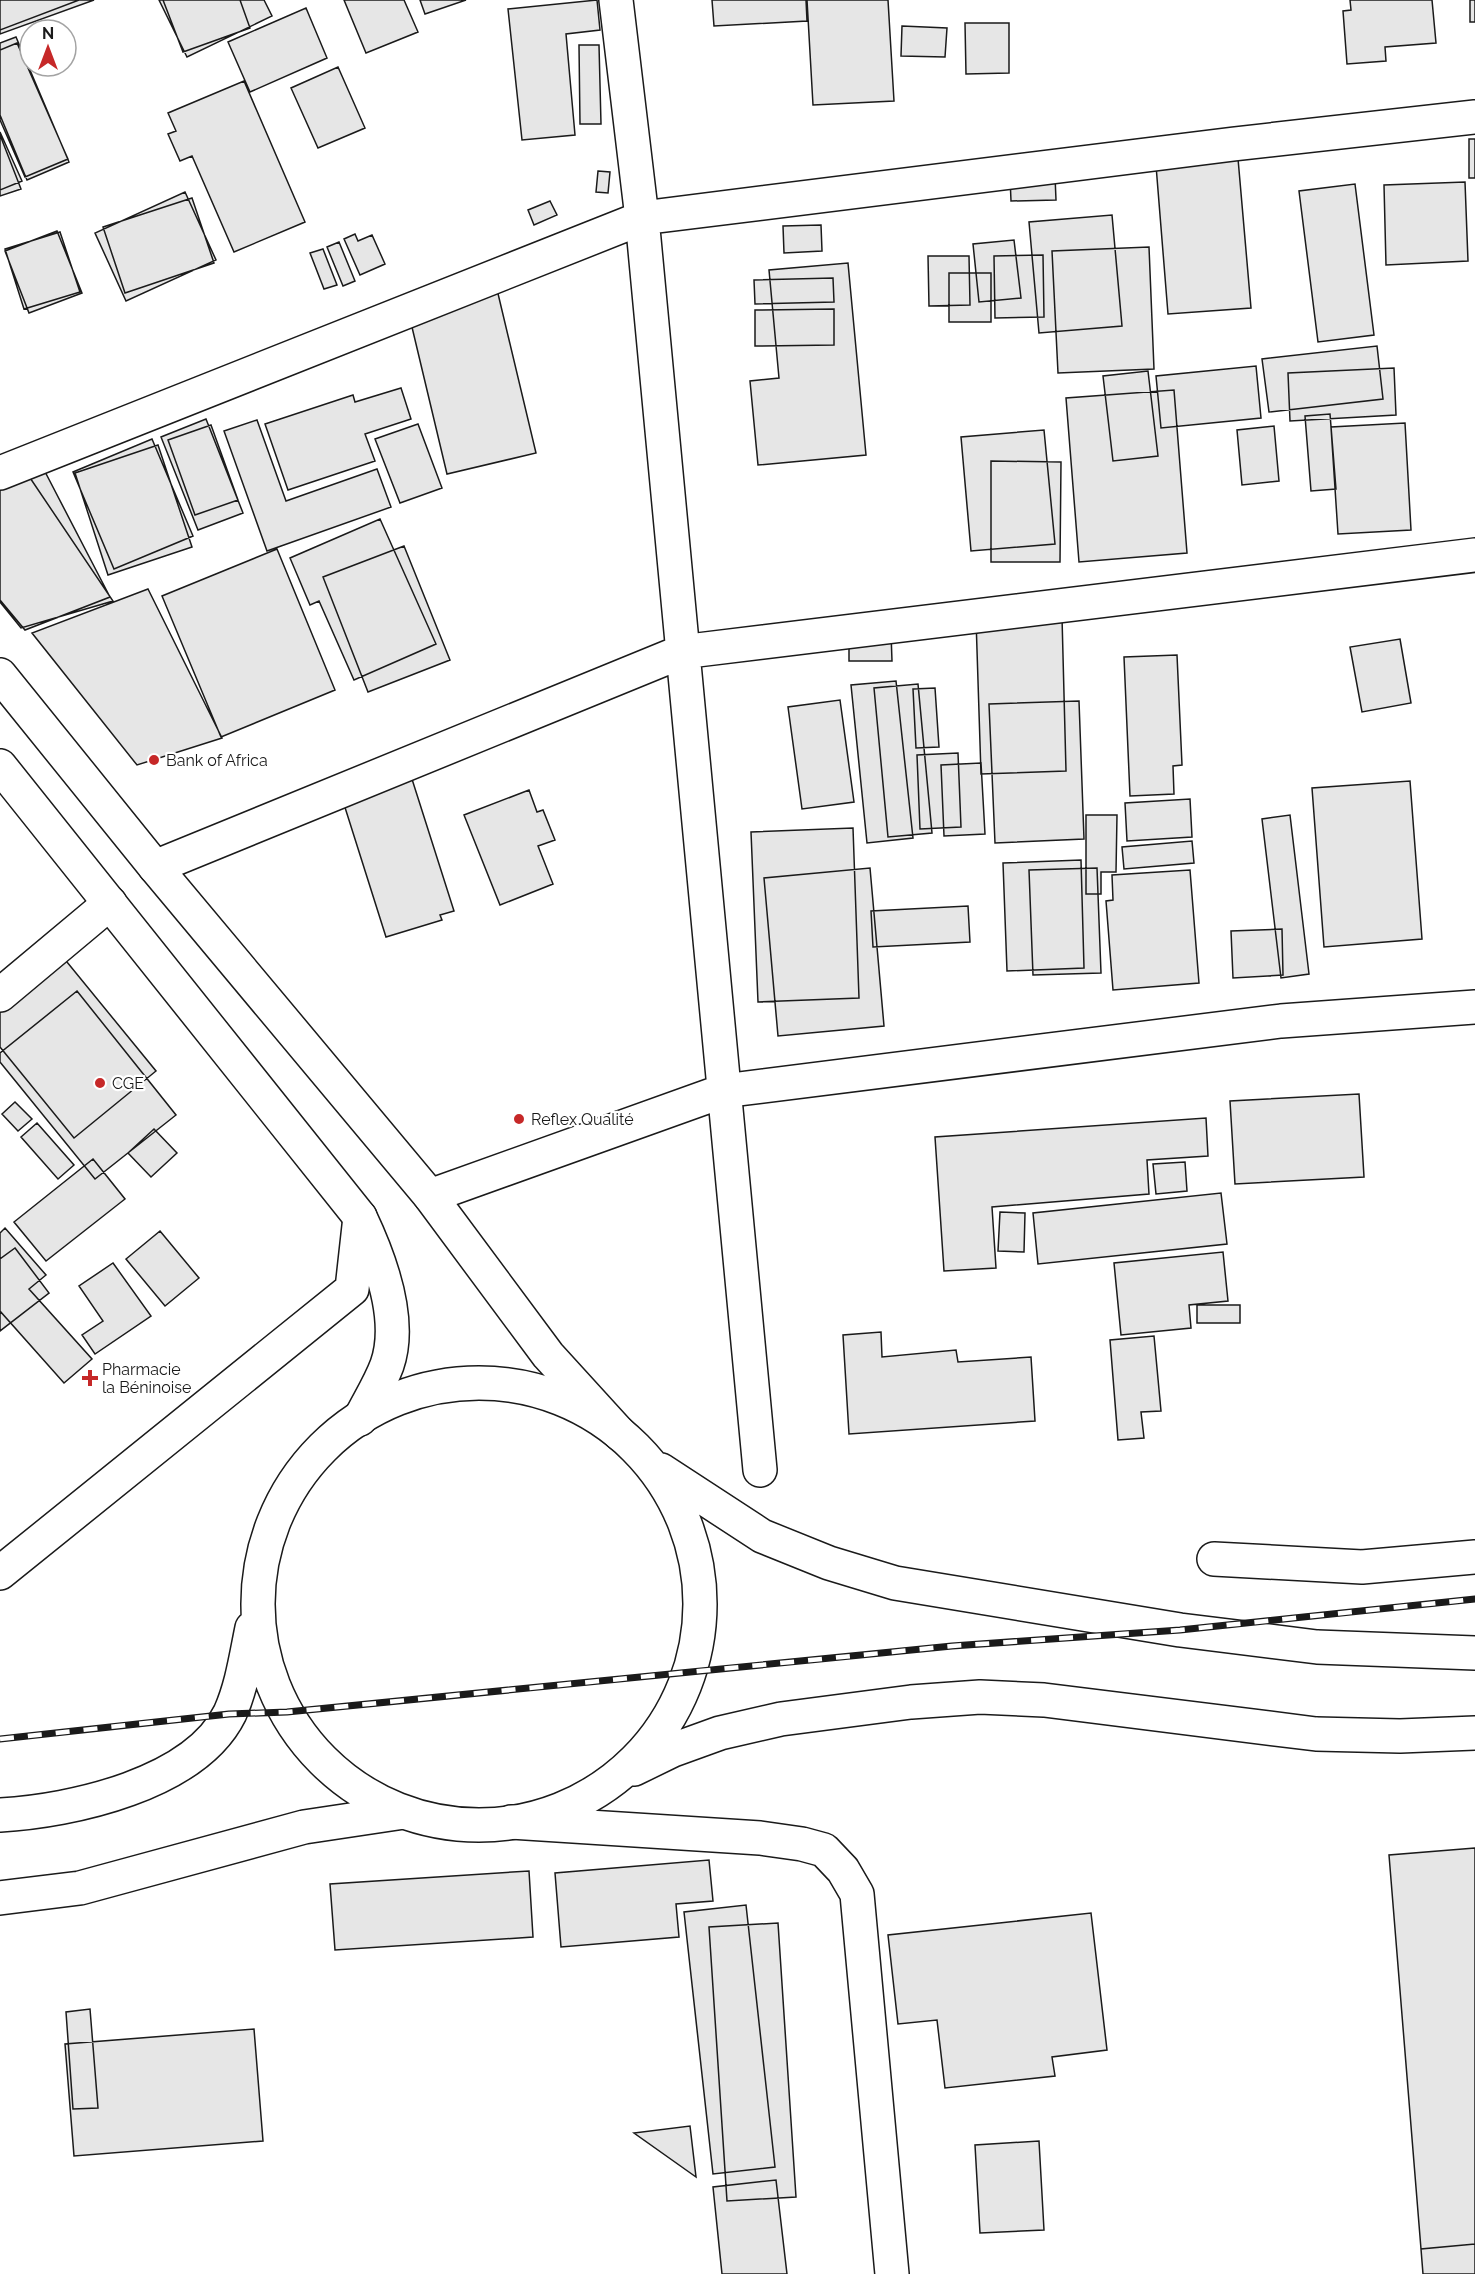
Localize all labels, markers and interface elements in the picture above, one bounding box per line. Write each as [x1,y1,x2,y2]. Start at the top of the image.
north arrow [18,18,78,78]
text: N [42,24,54,43]
place label: Bank of Africa [166,751,268,770]
marker: Bank of Africa [147,753,161,767]
place label: CGE [112,1074,144,1093]
marker: CGE [93,1076,107,1090]
place label: Reflex Qualité [531,1110,634,1129]
marker: Reflex Qualité [512,1112,526,1126]
place label: Pharmacie la Béninoise [102,1360,191,1397]
marker: Pharmacie la Béninoise [83,1371,97,1385]

